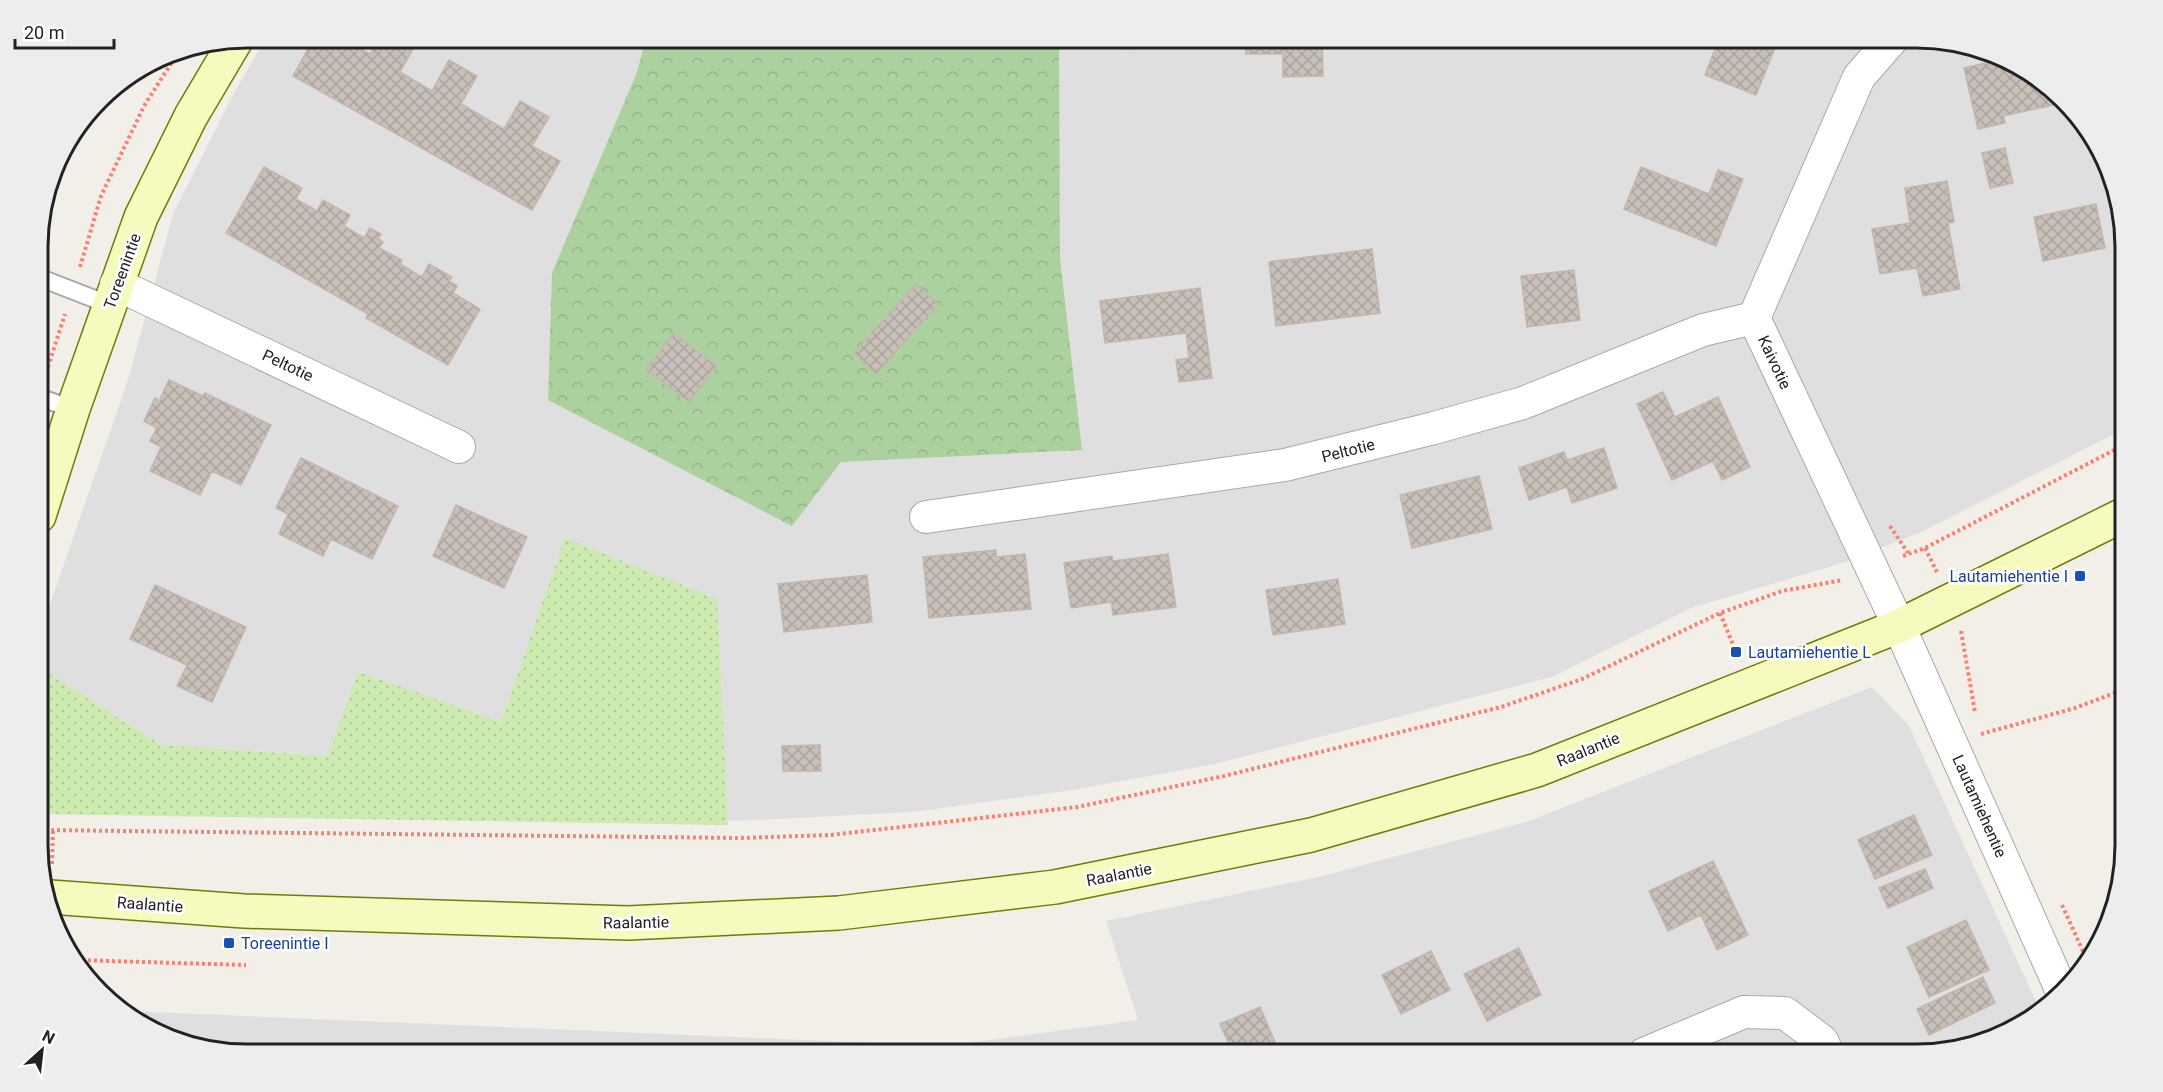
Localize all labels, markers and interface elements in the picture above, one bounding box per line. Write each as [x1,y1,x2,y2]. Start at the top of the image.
scale bar [15,12,114,50]
text: 20 m [24,22,64,43]
street label: Toreenintie [100,231,145,312]
street label: Kaivotie [1754,332,1795,392]
street label: Peltotie [259,345,316,386]
street label: Peltotie [1320,435,1377,466]
place label: Lautamiehentie I [1949,567,2068,586]
marker: Lautamiehentie I [2073,569,2087,583]
place label: Lautamiehentie L [1748,643,1871,662]
marker: Lautamiehentie L [1729,645,1743,659]
street label: Raalantie [1554,728,1622,771]
street label: Lautamiehentie [1948,752,2011,860]
street label: Raalantie [1085,859,1153,890]
street label: Raalantie [116,893,184,916]
street label: Raalantie [603,912,669,933]
place label: Toreenintie I [241,934,329,953]
marker: Toreenintie I [222,936,236,950]
north arrow [12,1020,72,1080]
text: N [39,1026,58,1048]

